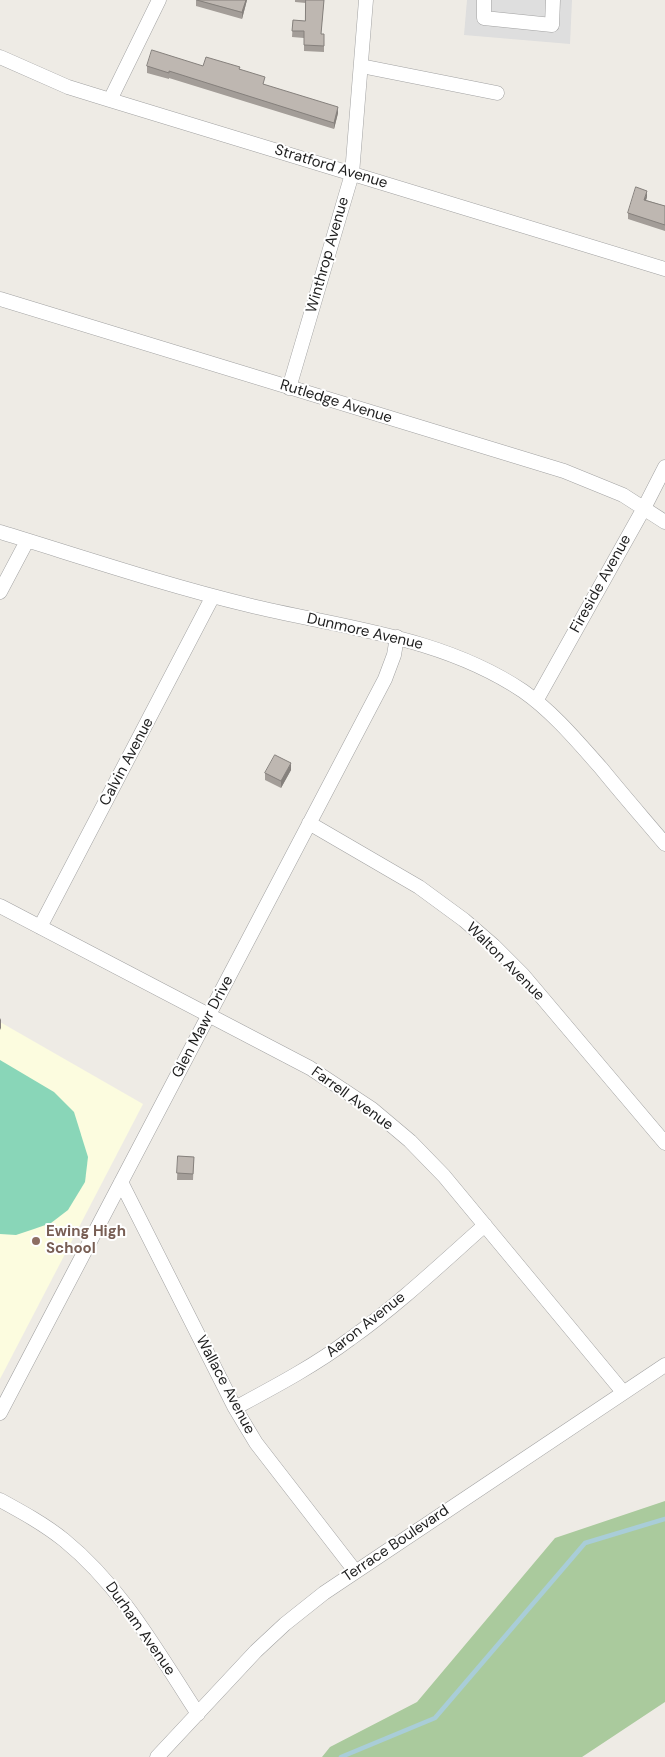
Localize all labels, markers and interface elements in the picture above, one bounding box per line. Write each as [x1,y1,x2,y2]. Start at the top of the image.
street label: Stratford Avenue [272,141,390,193]
street label: Winthrop Avenue [303,195,353,315]
street label: Rutledge Avenue [278,376,394,428]
street label: Fireside Avenue [567,532,635,636]
street label: Dunmore Avenue [305,610,425,654]
street label: Calvin Avenue [96,715,158,809]
street label: Walton Avenue [462,919,548,1005]
street label: Glen Mawr Drive [169,973,237,1081]
street label: Farrell Avenue [308,1063,396,1135]
place label: Ewing High School [46,1223,126,1258]
marker: Ewing High School [30,1235,42,1247]
street label: Aaron Avenue [323,1288,409,1362]
street label: Wallace Avenue [192,1333,258,1437]
street label: Terrace Boulevard [339,1502,453,1586]
street label: Durham Avenue [101,1579,179,1679]

